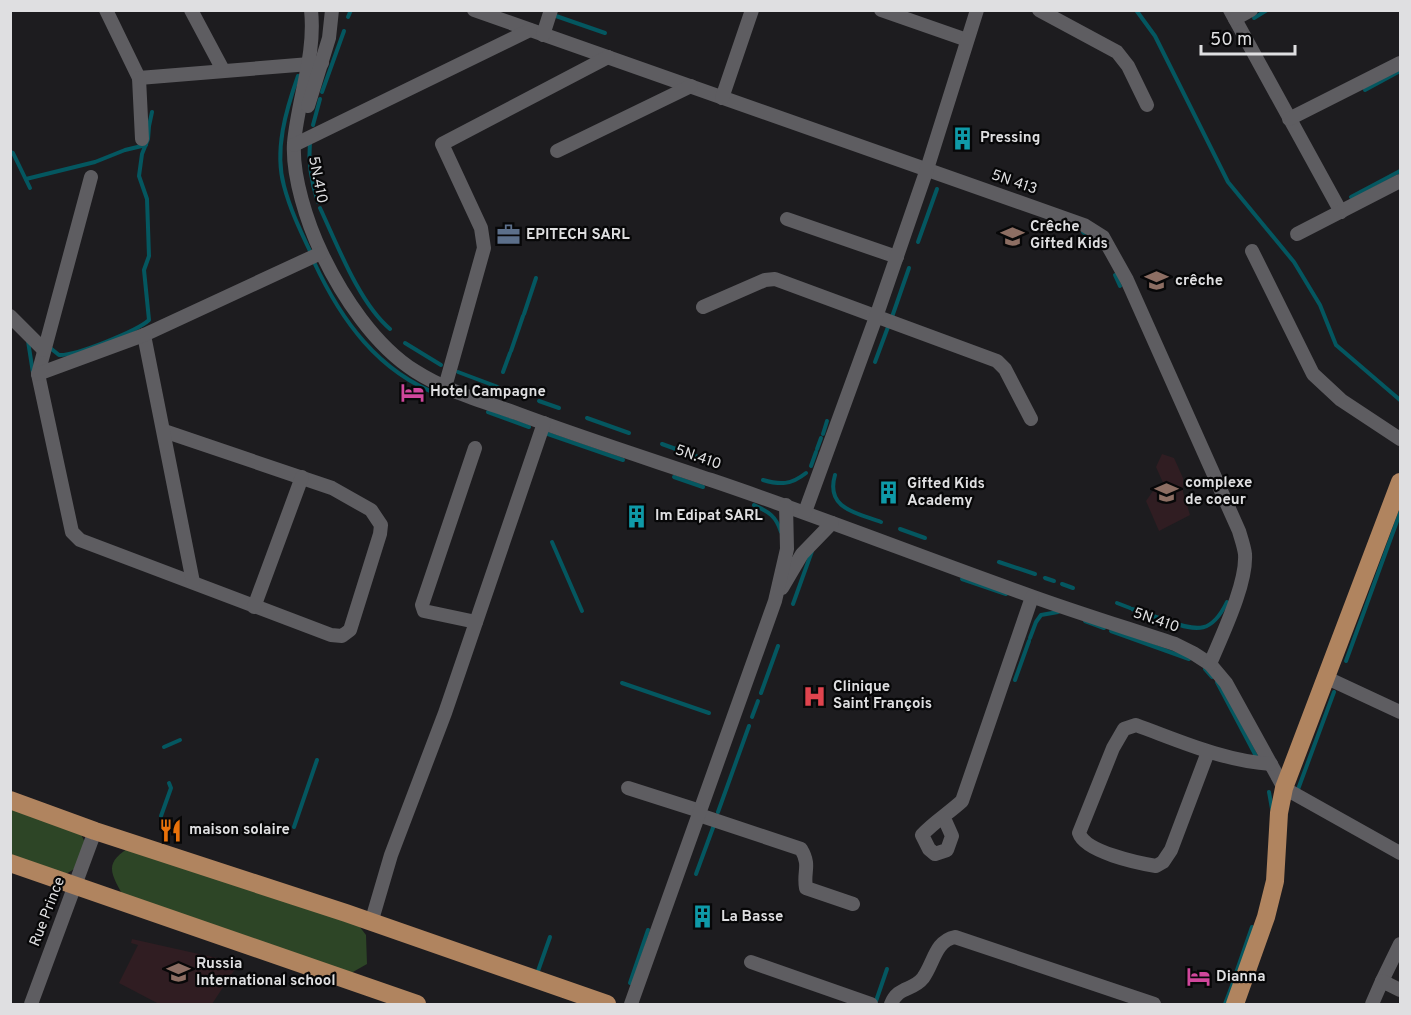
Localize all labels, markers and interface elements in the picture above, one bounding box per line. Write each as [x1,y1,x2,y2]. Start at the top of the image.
scale bar [1201,18,1296,56]
text: 50 m [1210,29,1252,52]
building icon: Pressing [949,125,975,151]
place label: Pressing [980,129,1040,148]
street label: 5N.410 [303,155,331,205]
street label: 5N 413 [988,166,1040,200]
place label: Crêche Gifted Kids [1030,218,1108,254]
office icon: EPITECH SARL [495,222,521,248]
school or university icon: Crêche Gifted Kids [999,223,1025,249]
place label: EPITECH SARL [526,226,630,245]
school or university icon: crêche [1144,268,1170,294]
place label: crêche [1175,272,1223,291]
hotel icon: Hotel Campagne [399,379,425,405]
place label: Hotel Campagne [430,383,546,402]
street label: 5N.410 [672,441,724,475]
place label: complexe de coeur [1185,474,1252,510]
place label: Gifted Kids Academy [907,475,985,511]
school or university icon: complexe de coeur [1154,479,1180,505]
building icon: Gifted Kids Academy [876,480,902,506]
building icon: Im Edipat SARL [624,503,650,529]
place label: Im Edipat SARL [655,507,763,526]
street label: 5N.410 [1130,604,1182,638]
place label: Clinique Saint François [833,678,932,714]
hospital icon: Clinique Saint François [802,683,828,709]
restaurant icon: maison solaire [158,817,184,843]
place label: maison solaire [189,821,290,840]
street label: Rue Prince [26,874,70,950]
building icon: La Basse [690,904,716,930]
place label: La Basse [721,908,783,927]
place label: Russia International school [196,955,336,991]
school or university icon: Russia International school [165,960,191,986]
hotel icon: Dianna [1185,964,1211,990]
place label: Dianna [1216,968,1266,987]

